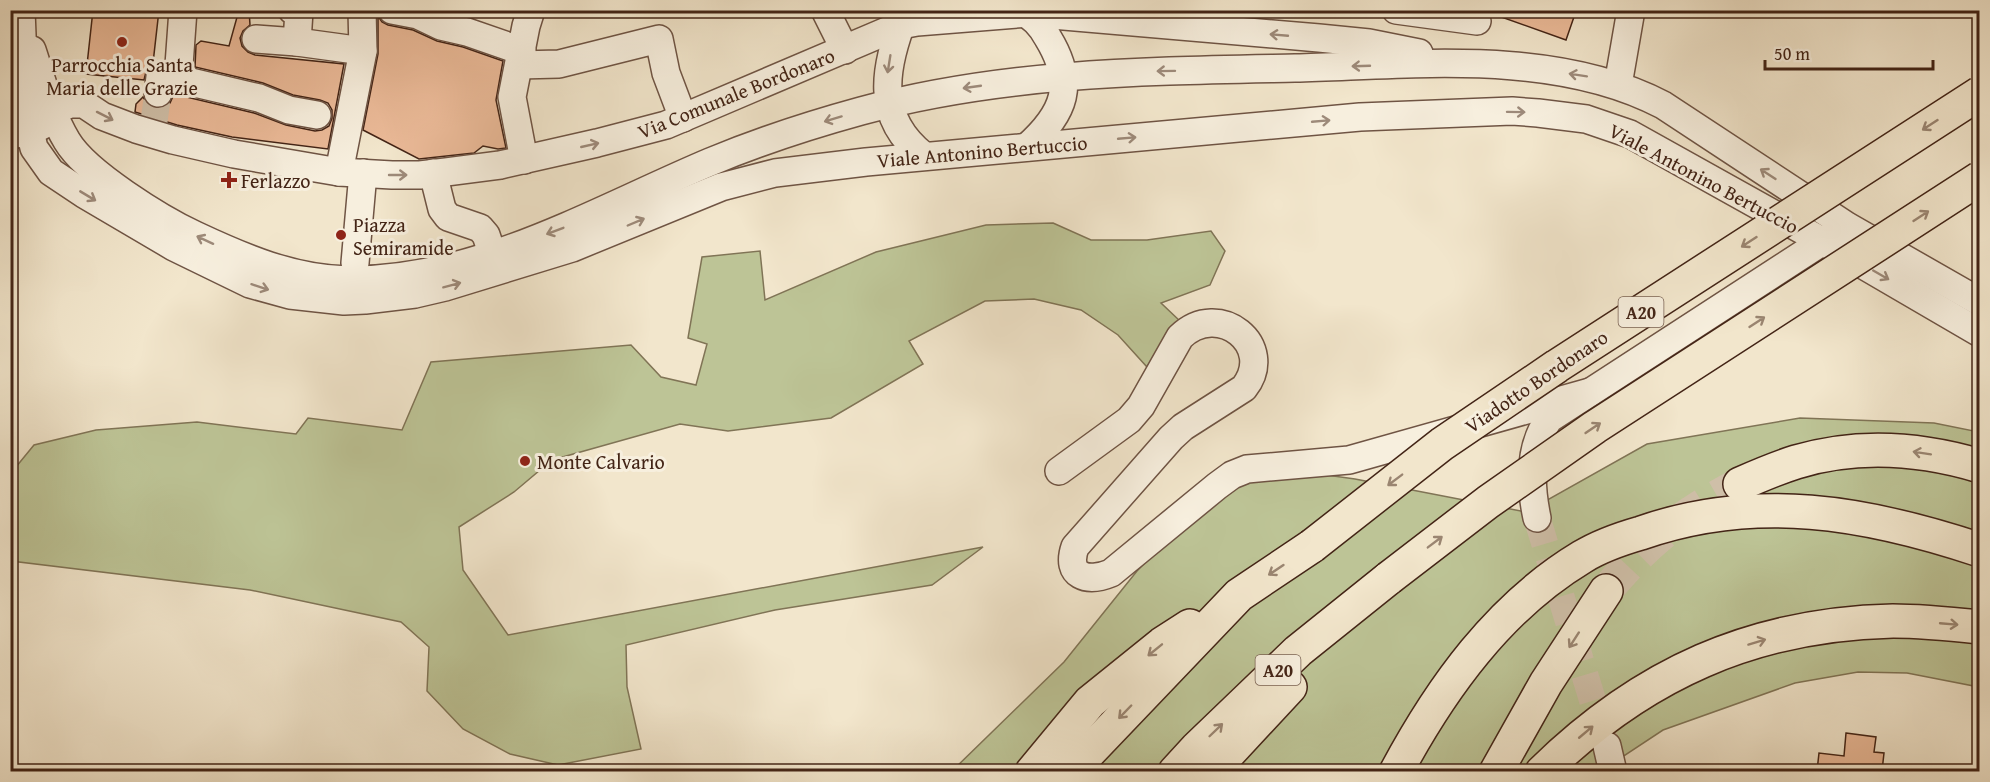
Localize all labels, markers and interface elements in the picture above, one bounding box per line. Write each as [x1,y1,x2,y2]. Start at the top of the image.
one-way arrow [1270,29,1290,40]
scale bar [1765,33,1933,71]
marker: Parrocchia Santa Maria delle Grazie [115,35,129,49]
street label: Via Comunale Bordonaro [633,40,839,146]
text: 50 m [1774,40,1810,67]
place label: Parrocchia Santa Maria delle Grazie [46,50,198,102]
one-way arrow [884,53,895,73]
one-way arrow [1352,60,1372,72]
one-way arrow [1157,65,1177,77]
one-way arrow [1569,70,1588,81]
one-way arrow [963,82,982,93]
one-way arrow [1505,106,1525,118]
one-way arrow [95,111,113,122]
one-way arrow [824,114,843,125]
one-way arrow [1311,115,1331,126]
street label: Viale Antonino Bertuccio [1604,116,1804,240]
one-way arrow [1923,119,1939,131]
street label: Viale Antonino Bertuccio [875,127,1089,175]
one-way arrow [1117,132,1136,143]
one-way arrow [580,139,599,150]
place label: Ferlazzo [241,166,310,195]
one-way arrow [1760,168,1777,180]
one-way arrow [387,169,407,181]
marker: Ferlazzo [222,173,236,187]
one-way arrow [79,191,96,203]
place label: Piazza Semiramide [353,210,454,262]
one-way arrow [1912,210,1929,223]
one-way arrow [627,216,645,227]
one-way arrow [546,226,565,237]
marker: Piazza Semiramide [334,228,348,242]
one-way arrow [197,234,215,245]
one-way arrow [1741,236,1758,248]
one-way arrow [1872,270,1889,282]
one-way arrow [442,279,461,290]
one-way arrow [250,283,269,294]
road number: A20 [1618,297,1664,327]
one-way arrow [1748,316,1765,328]
street label: Viadotto Bordonaro [1459,322,1613,440]
one-way arrow [1585,422,1601,434]
place label: Monte Calvario [537,447,665,476]
one-way arrow [1913,448,1933,459]
marker: Monte Calvario [518,454,532,468]
one-way arrow [1388,473,1404,486]
one-way arrow [1427,536,1443,549]
one-way arrow [1268,564,1284,576]
one-way arrow [1939,619,1959,630]
one-way arrow [1568,631,1580,648]
one-way arrow [1747,636,1766,647]
one-way arrow [1147,643,1163,656]
road number: A20 [1256,655,1300,685]
one-way arrow [1118,705,1133,720]
one-way arrow [1208,722,1223,737]
one-way arrow [1577,726,1593,739]

